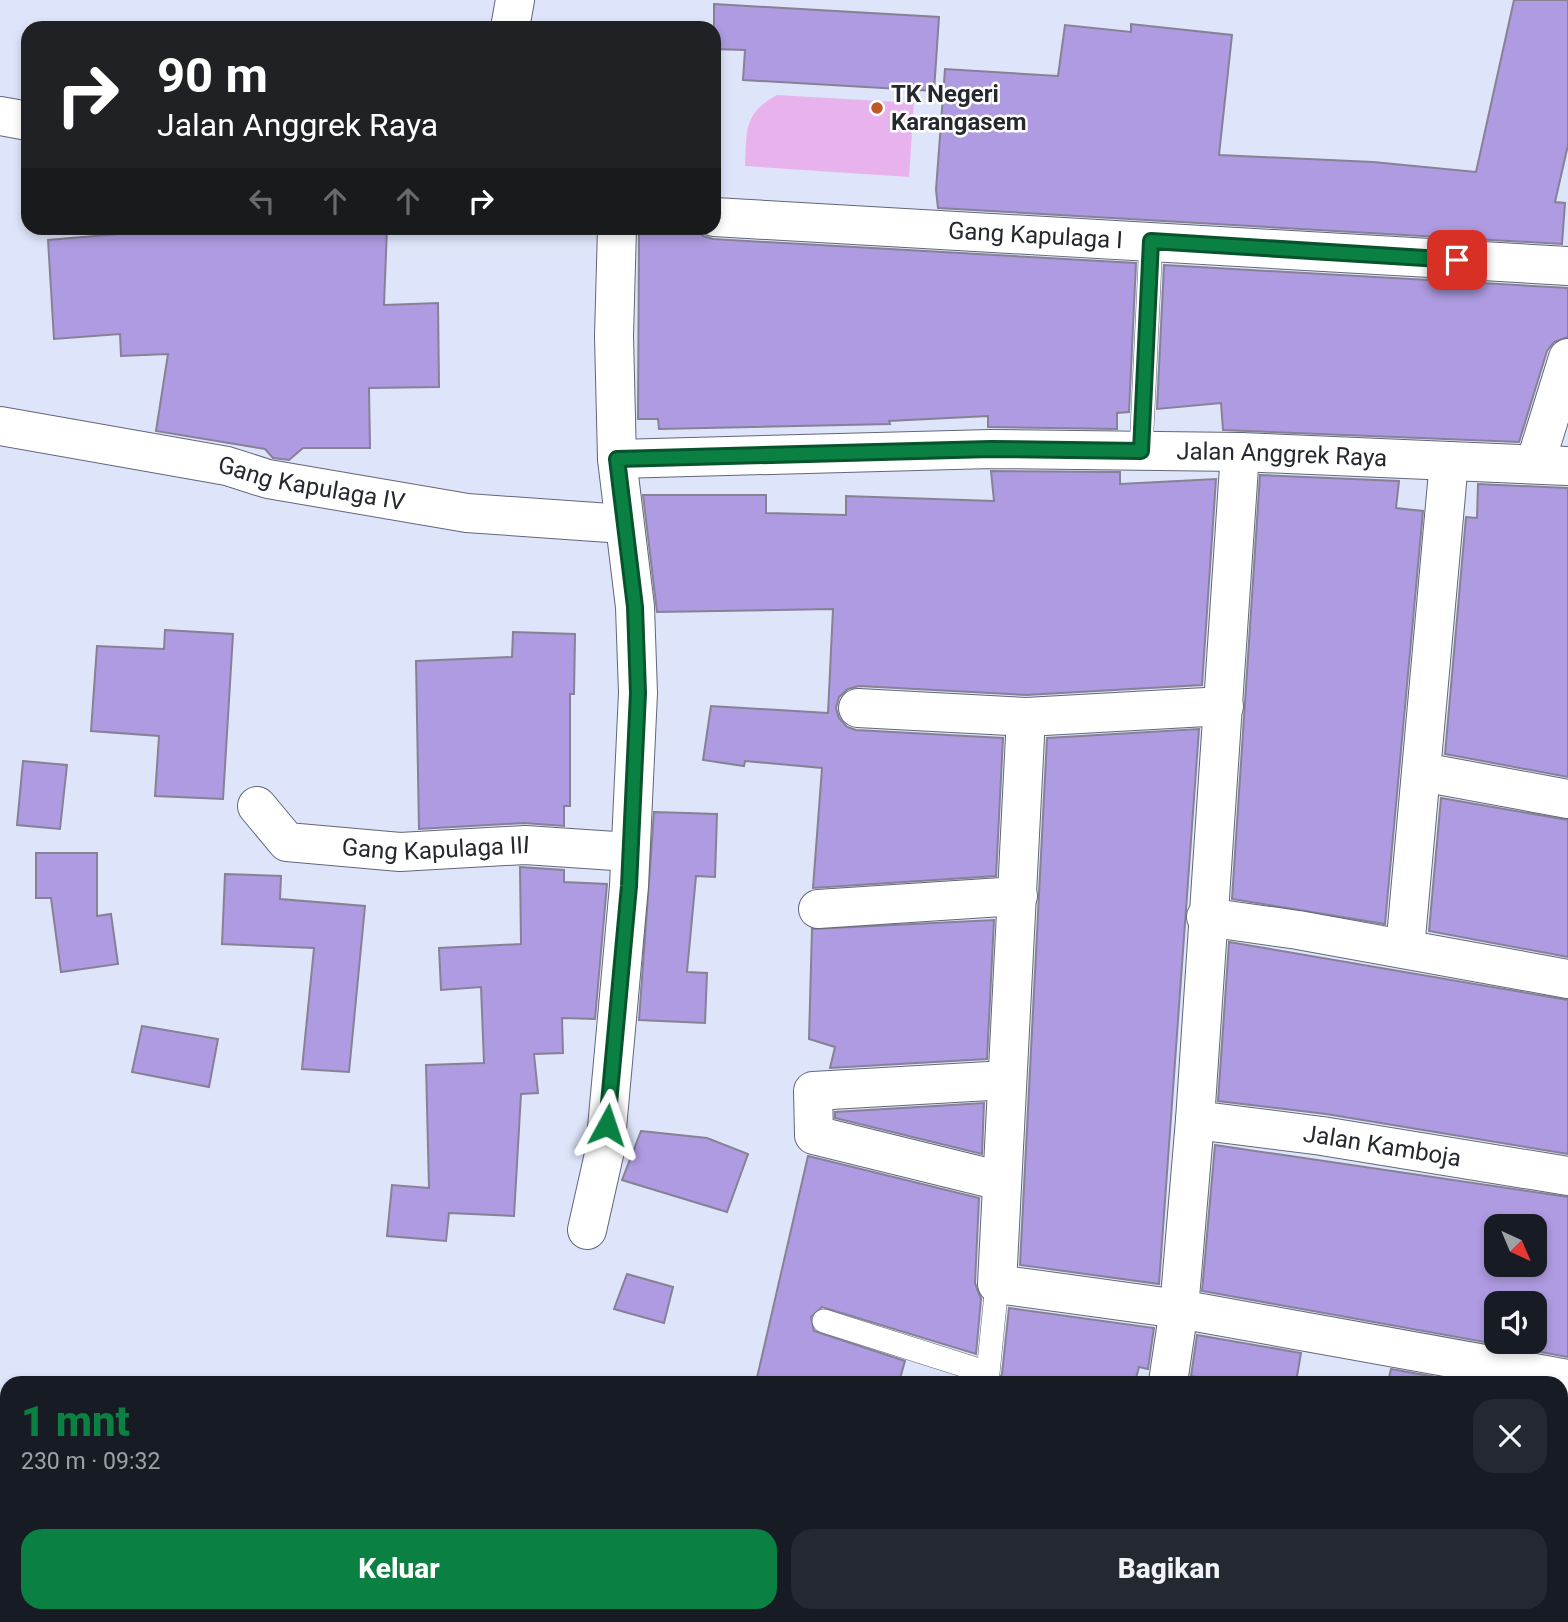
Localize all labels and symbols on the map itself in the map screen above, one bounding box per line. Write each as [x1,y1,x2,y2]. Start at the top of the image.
place label: TK Negeri Karangasem [891,80,1026,136]
marker: TK Negeri Karangasem [869,100,885,116]
street label: Gang Kapulaga I [947,216,1124,254]
pin [1427,230,1487,290]
street label: Jalan Anggrek Raya [1176,437,1388,472]
street label: Gang Kapulaga IV [216,451,407,516]
street label: Gang Kapulaga III [341,831,530,866]
position arrow [570,1088,644,1162]
street label: Jalan Kamboja [1302,1120,1463,1172]
north arrow [1484,1214,1547,1278]

